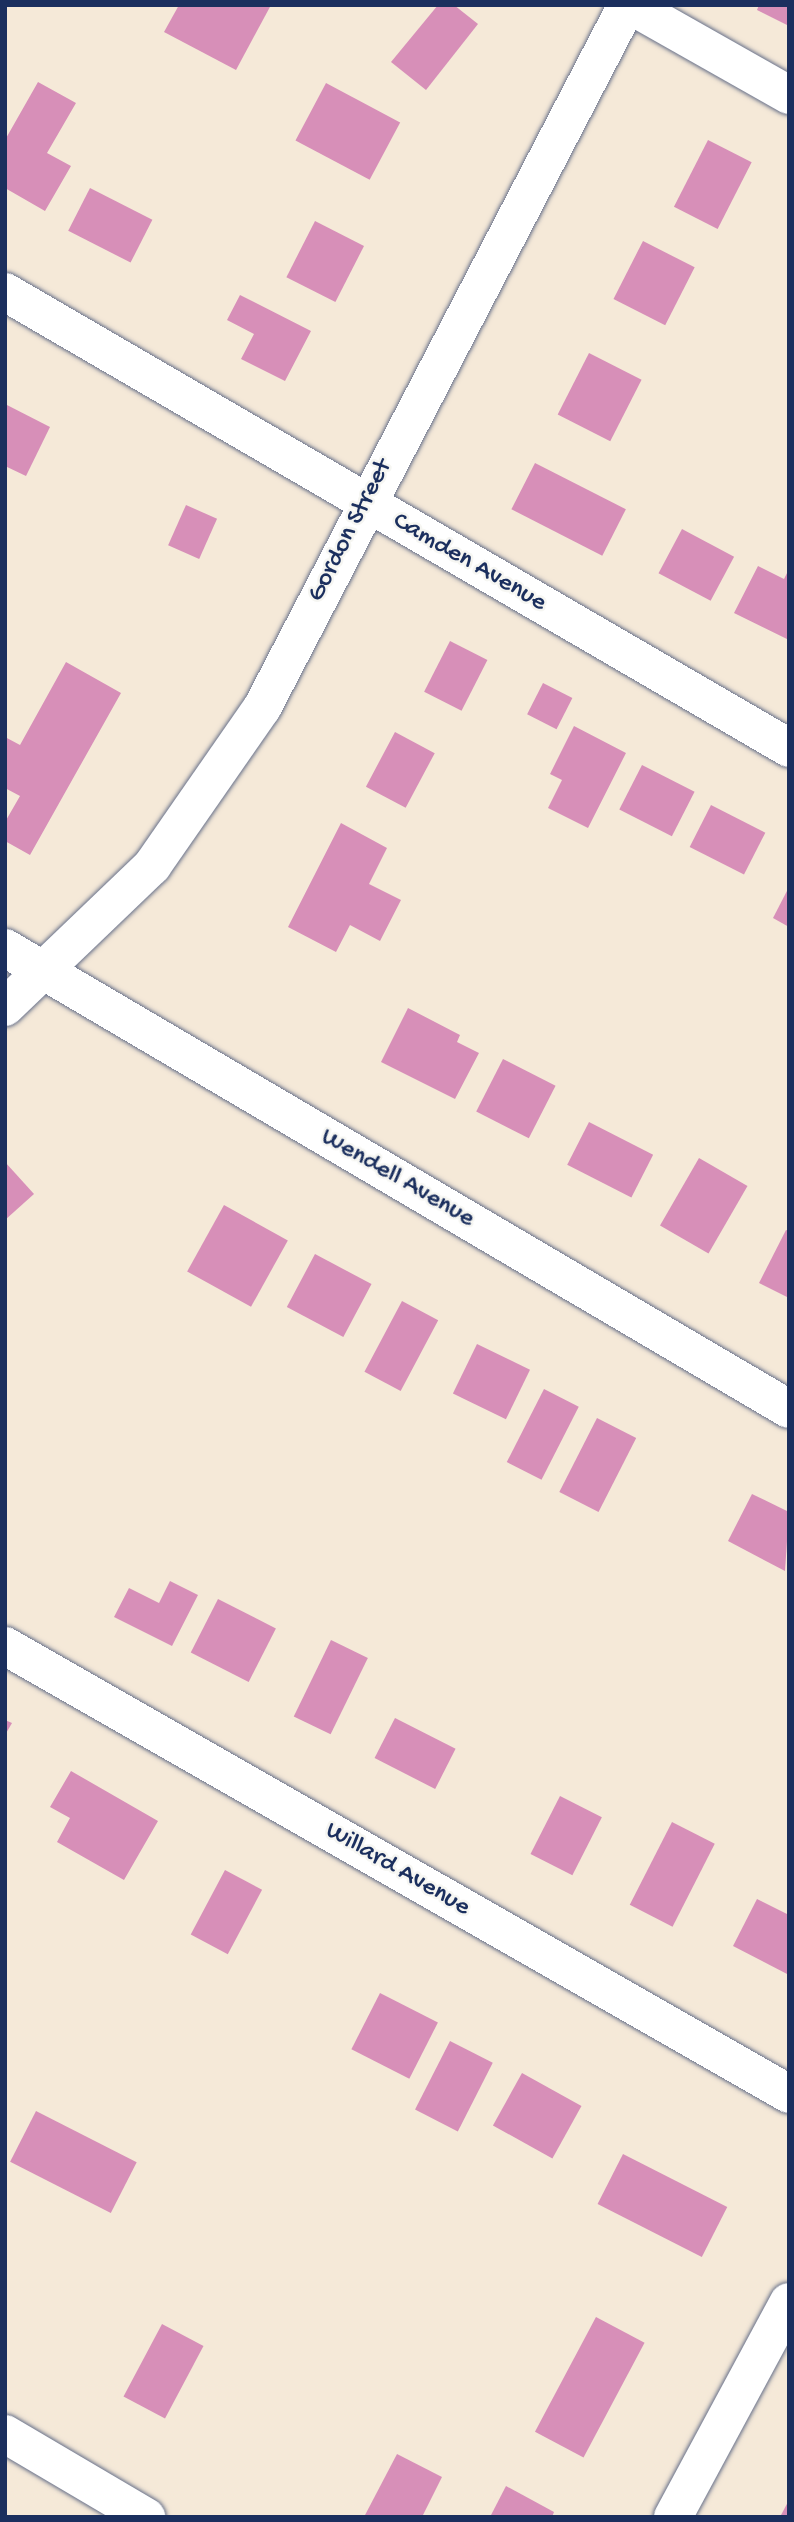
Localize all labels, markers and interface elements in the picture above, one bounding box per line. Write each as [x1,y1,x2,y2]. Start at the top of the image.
street label: Gordon Street [302,455,400,607]
street label: Camden Avenue [387,506,551,620]
street label: Wendell Avenue [315,1122,479,1236]
street label: Willard Avenue [319,1816,475,1924]

